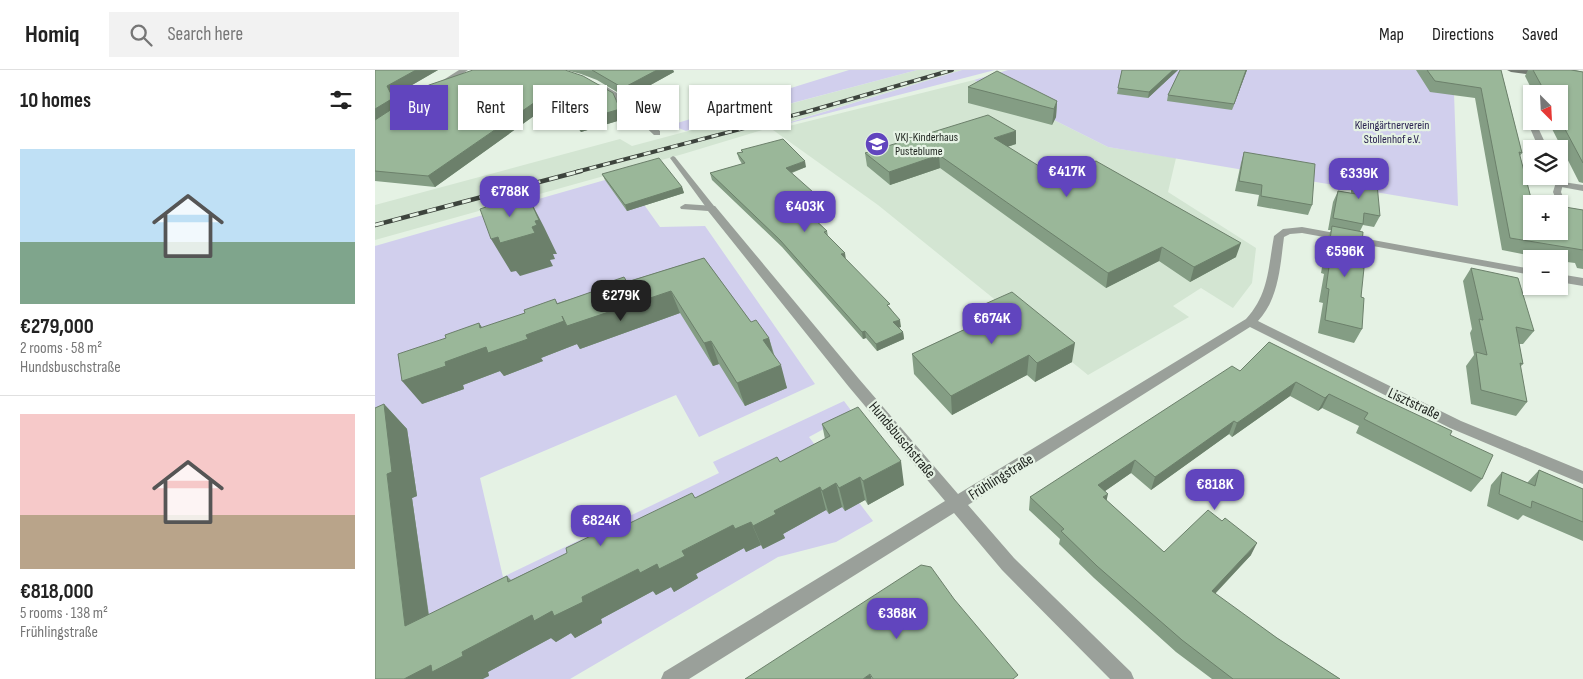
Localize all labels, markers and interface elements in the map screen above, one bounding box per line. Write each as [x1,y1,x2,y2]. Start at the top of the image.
search box [109,12,459,57]
text: Homiq [25,20,79,49]
icon: search [127,21,155,49]
text: Search here [167,23,243,46]
text: Map [1379,24,1404,45]
text: Directions [1432,24,1494,45]
text: Saved [1522,24,1558,45]
chip: Buy [390,85,448,130]
chip: Rent [458,85,523,130]
chip: Filters [533,85,607,130]
chip: New [617,85,679,130]
chip: Apartment [689,85,791,130]
north arrow [1523,85,1567,130]
map controls [1523,85,1568,295]
icon: filters [327,86,355,114]
text: 10 homes [20,88,91,113]
park label: Kleingärtnerverein Stollenhof e.V. [1355,118,1429,147]
place label: VKJ-Kinderhaus Pusteblume [895,130,958,159]
school or university icon: VKJ-Kinderhaus Pusteblume [864,131,890,157]
button: layers [1523,140,1568,185]
pin: €417K [1032,156,1102,198]
pin: €339K [1324,158,1394,200]
text: €417K [1048,162,1086,181]
text: €339K [1340,164,1378,183]
pin: €788K [475,176,545,218]
icon: home [143,181,233,271]
text: €788K [491,182,529,201]
pin: €403K [770,190,840,233]
button: + [1523,195,1568,240]
text: €403K [786,197,824,216]
pin: €596K [1310,236,1380,278]
text: €596K [1326,242,1364,261]
button: − [1523,250,1568,295]
pin: €279K [586,280,656,322]
text: €279K [602,286,640,305]
pin: €674K [957,302,1027,345]
text: €674K [973,309,1011,328]
text: €279,000 [20,314,94,339]
text: 2 rooms · 58 m² [20,339,102,358]
text: Hundsbuschstraße [20,358,121,377]
street label: Lisztstraße [1385,384,1443,424]
street label: Hundsbuschstraße [864,398,940,482]
icon: home [143,447,233,537]
street label: Frühlingstraße [965,450,1037,504]
pin: €818K [1180,468,1250,511]
text: €818K [1196,475,1234,494]
pin: €824K [566,504,636,547]
text: €824K [582,511,620,530]
text: €818,000 [20,579,93,604]
pin: €368K [862,598,932,640]
text: 5 rooms · 138 m² [20,604,108,623]
text: €368K [878,604,916,623]
text: Frühlingstraße [20,623,98,642]

